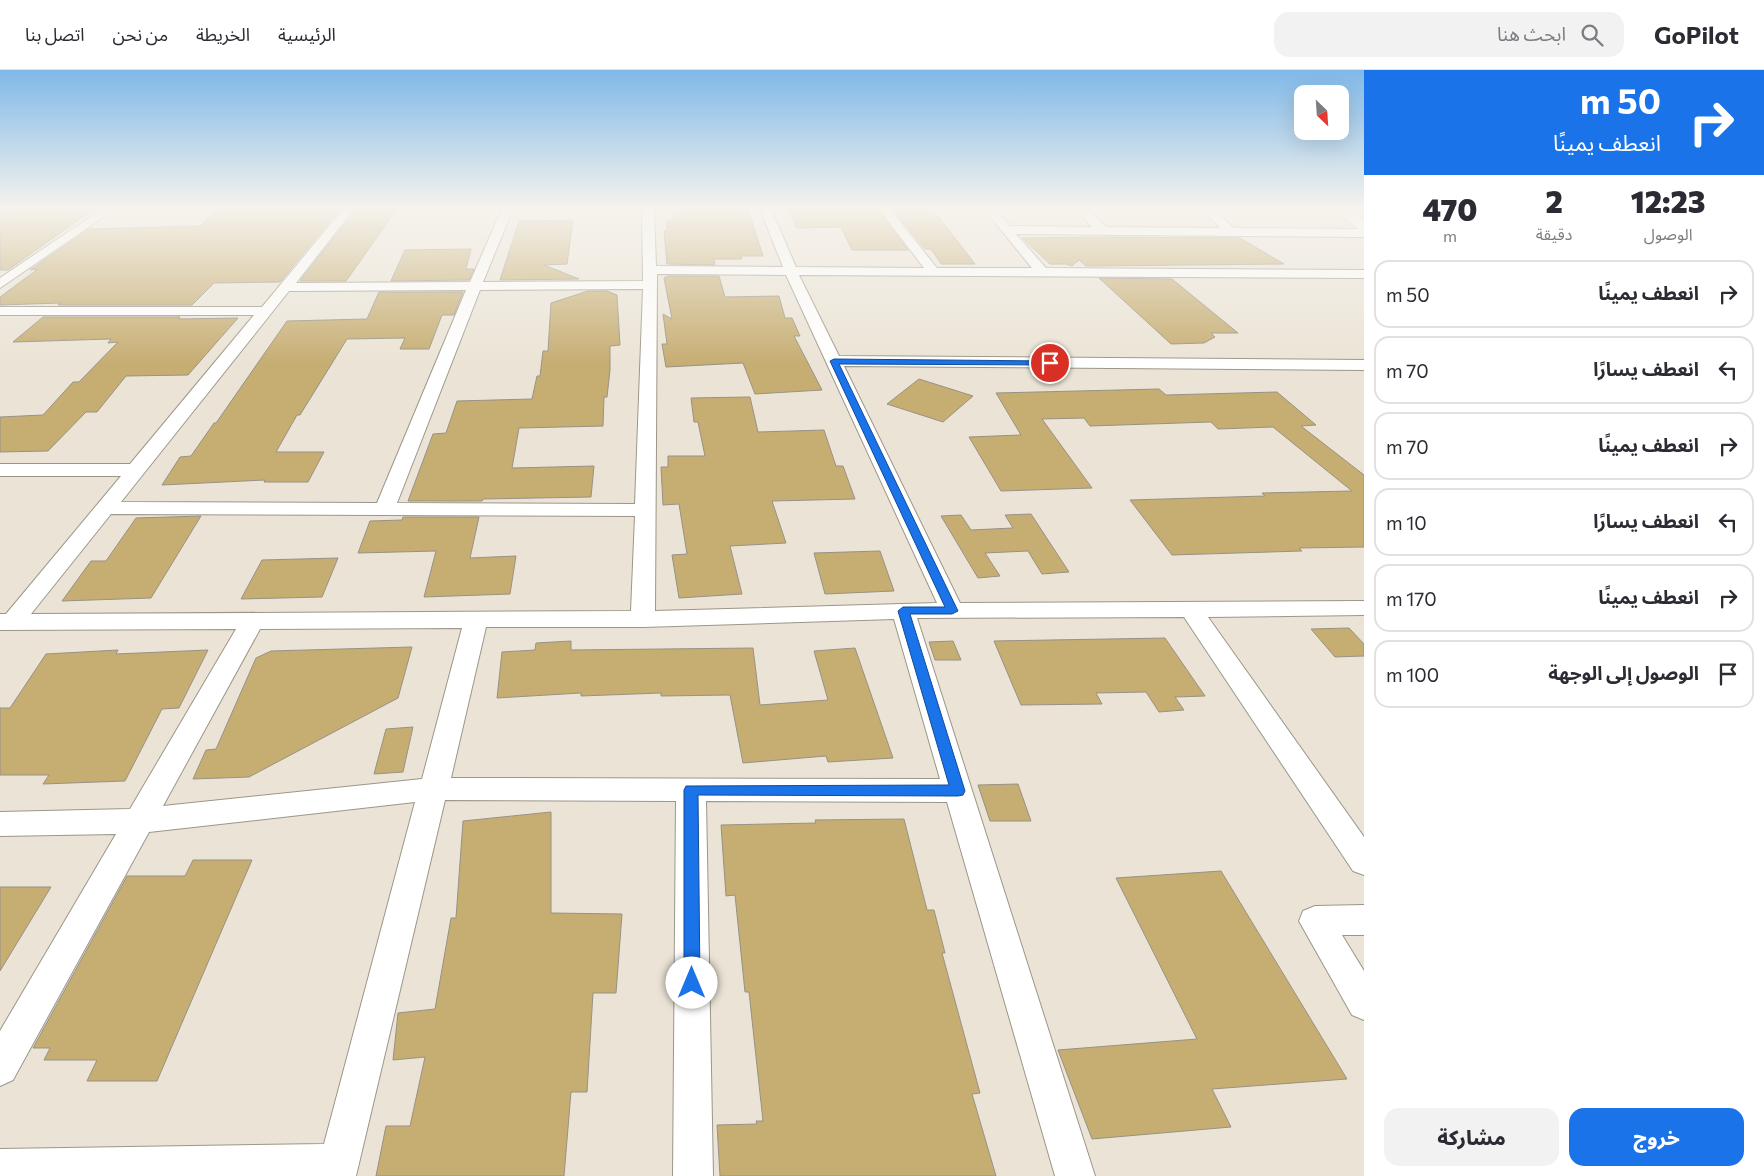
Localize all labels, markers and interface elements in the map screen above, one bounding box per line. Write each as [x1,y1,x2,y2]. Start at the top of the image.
search box [1274,12,1624,57]
text: GoPilot [1654,20,1739,49]
icon: search [1578,21,1606,49]
text: ابحث هنا [1497,22,1566,45]
text: اتصل بنا [25,23,85,45]
text: من نحن [113,23,168,45]
text: الخريطة [196,23,250,45]
text: الرئيسية [278,23,336,45]
text: 50 m [1580,78,1661,121]
north arrow [1294,85,1349,140]
map controls [1294,85,1349,140]
icon: right [1679,90,1744,155]
text: انعطف يمينًا [1553,129,1661,156]
text: 2 [1545,182,1563,219]
text: 12:23 [1631,182,1706,219]
text: 470 [1423,190,1477,227]
text: دقيقة [1536,224,1572,243]
text: الوصول [1644,224,1692,243]
text: m [1443,226,1457,245]
icon: right [1714,280,1742,308]
text: انعطف يمينًا [1598,281,1699,304]
text: 50 m [1386,283,1430,306]
pin [1029,342,1071,384]
icon: arrive [1036,349,1064,377]
icon: left [1714,356,1742,384]
text: انعطف يسارًا [1593,357,1699,380]
text: 70 m [1386,359,1429,382]
icon: right [1714,432,1742,460]
text: انعطف يمينًا [1598,433,1699,456]
text: 70 m [1386,435,1429,458]
icon: left [1714,508,1742,536]
text: انعطف يسارًا [1593,509,1699,532]
text: 10 m [1386,511,1427,534]
icon: right [1714,584,1742,612]
text: انعطف يمينًا [1598,585,1699,608]
text: 170 m [1386,587,1437,610]
icon: arrive [1714,660,1742,688]
text: الوصول إلى الوجهة [1548,661,1699,684]
text: 100 m [1386,663,1439,686]
position arrow [665,956,717,1008]
button: مشاركة [1384,1108,1559,1166]
button: خروج [1569,1108,1744,1166]

